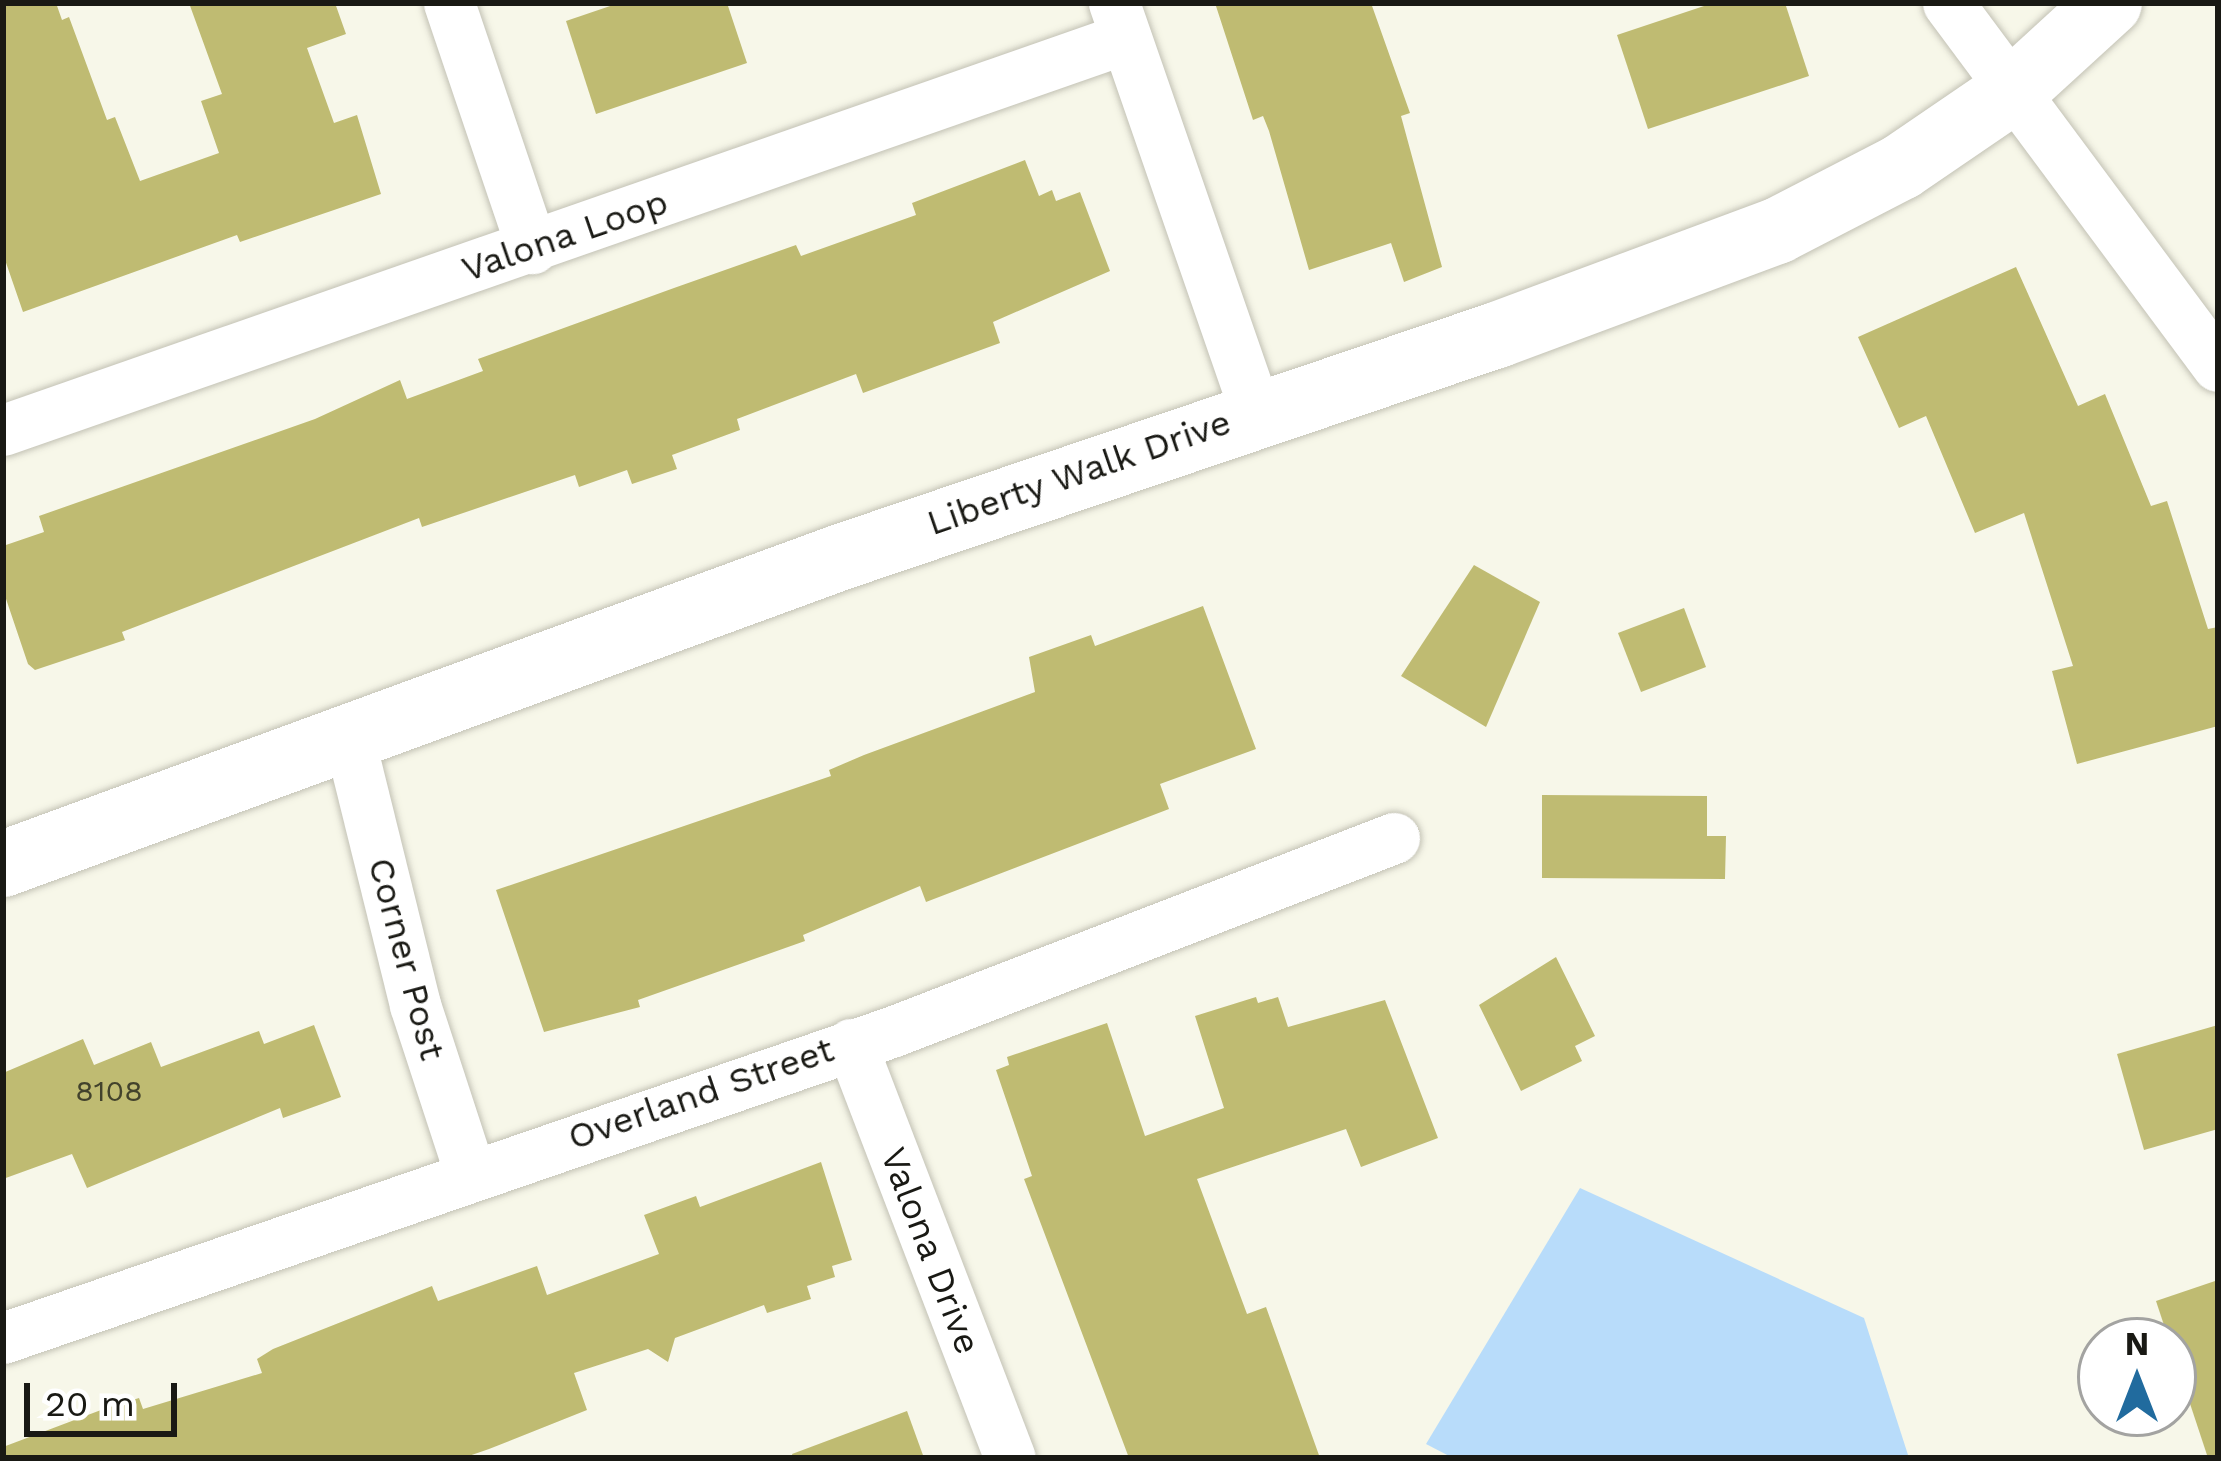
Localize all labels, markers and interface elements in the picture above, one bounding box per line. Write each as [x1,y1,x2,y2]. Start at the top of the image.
street label: Valona Loop [456,180,674,292]
street label: Liberty Walk Drive [920,400,1238,546]
street label: Corner Post [358,853,454,1065]
street label: Overland Street [563,1028,839,1160]
house number: 8108 [75,1073,143,1109]
street label: Valona Drive [871,1141,989,1361]
north arrow [2077,1317,2197,1437]
text: N [2125,1324,2149,1363]
scale bar [30,1359,183,1433]
text: 20 m [45,1383,135,1425]

